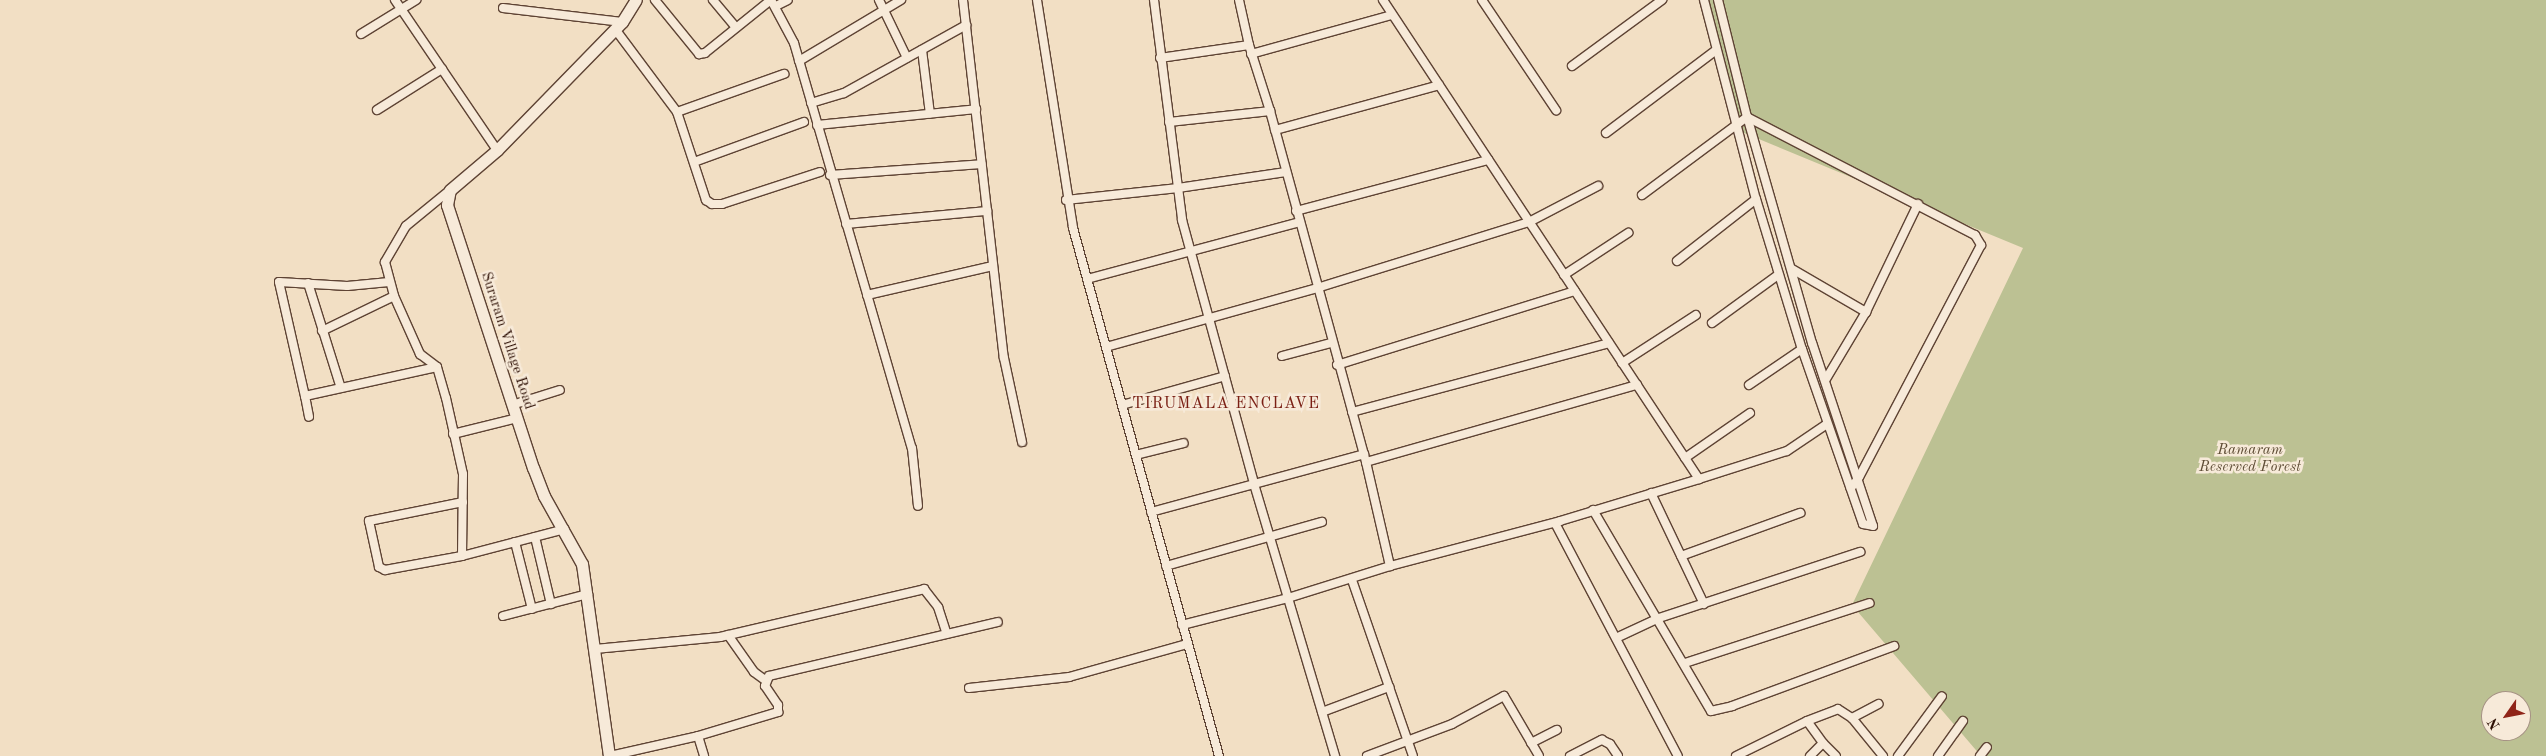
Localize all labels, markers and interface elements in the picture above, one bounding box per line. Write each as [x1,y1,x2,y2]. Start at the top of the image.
street label: Suraram Village Road [476,270,538,412]
district label: TIRUMALA ENCLAVE [1130,394,1322,414]
park label: Ramaram Reserved Forest [2199,441,2301,476]
north arrow [2481,691,2531,741]
text: N [2485,715,2503,732]

